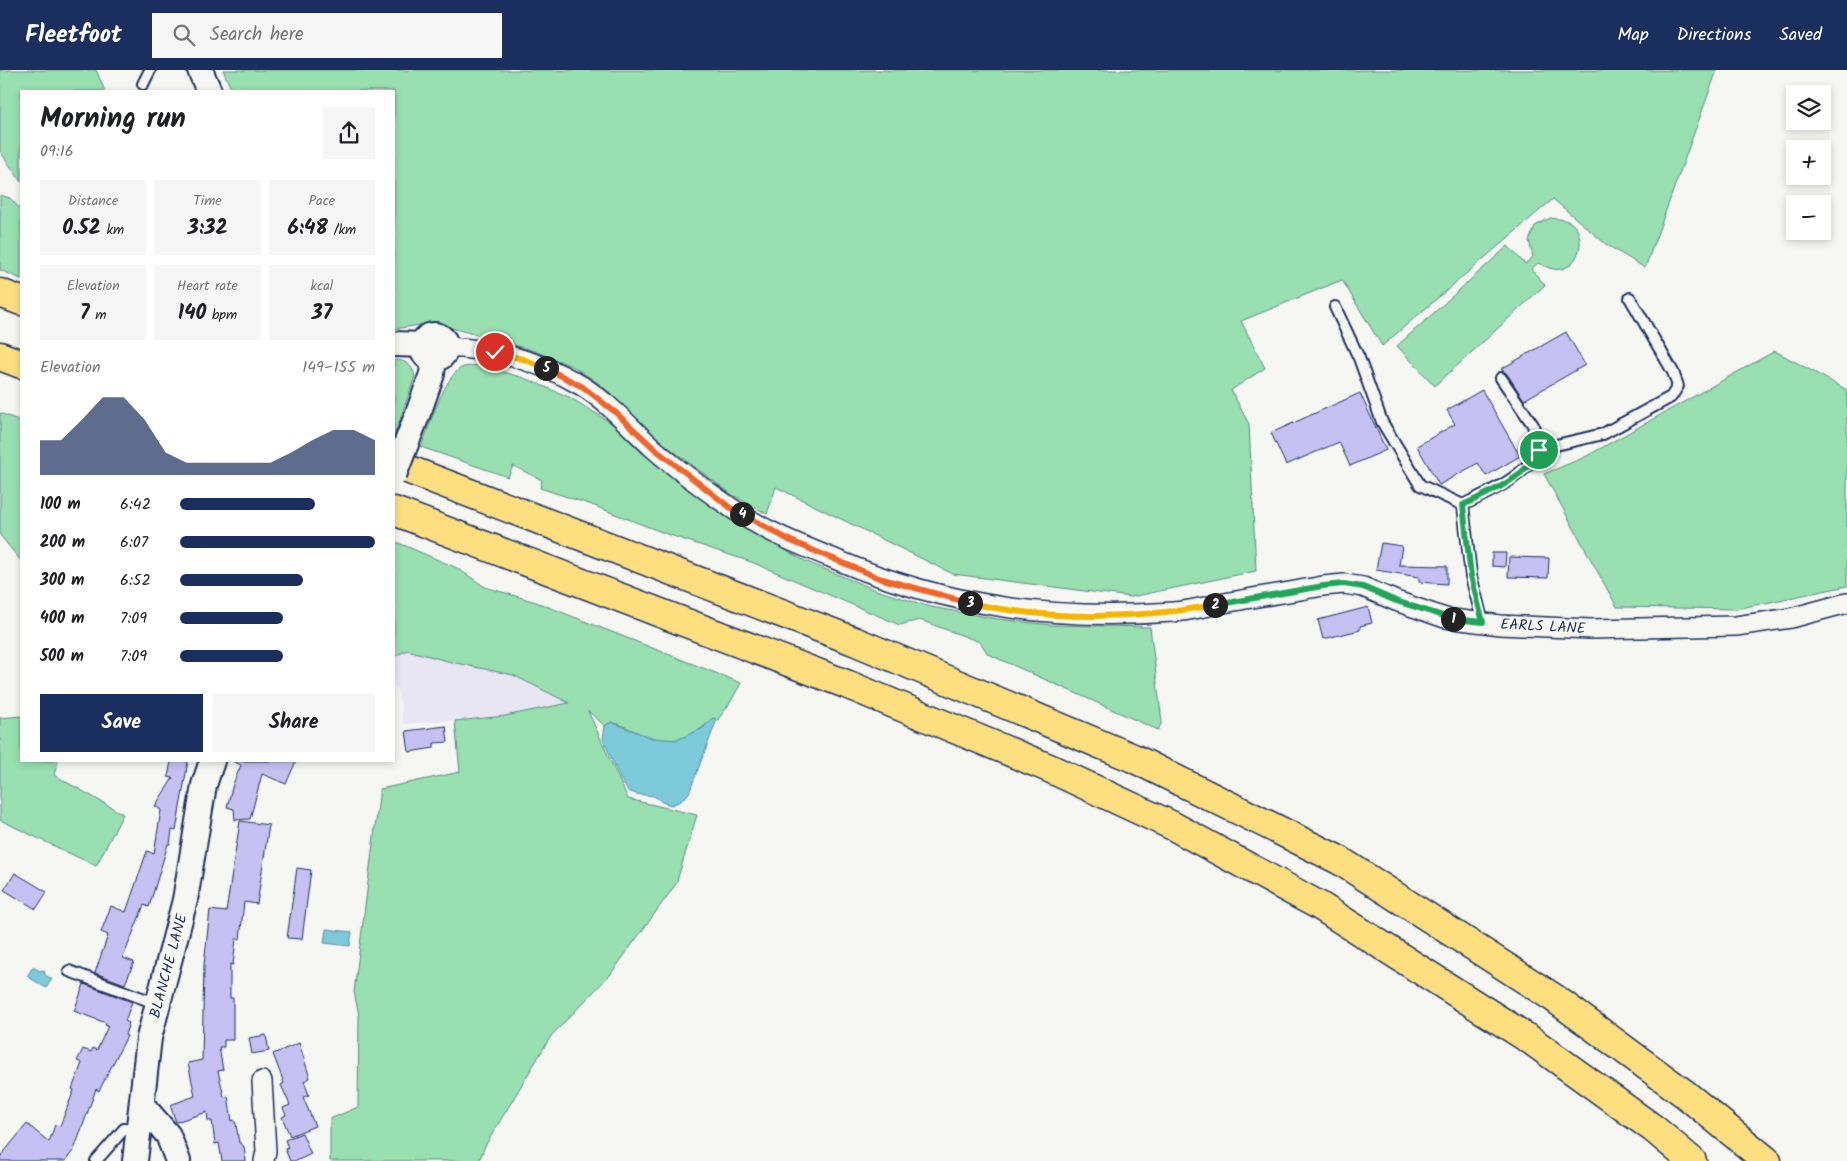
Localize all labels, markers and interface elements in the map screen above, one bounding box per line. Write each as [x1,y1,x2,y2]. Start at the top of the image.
search box [152,13,502,58]
text: Fleetfoot [25,16,122,55]
text: Search here [210,20,303,50]
icon: search [170,21,198,49]
text: Map [1617,21,1649,50]
text: Directions [1677,21,1751,50]
text: Saved [1779,21,1822,50]
map controls [1786,85,1831,240]
button: layers [1786,85,1831,130]
text: Morning run [40,97,186,142]
button: share [323,107,375,159]
text: 09:16 [40,139,74,164]
button: + [1786,140,1831,185]
text: Distance [68,190,118,212]
text: Time [193,190,222,212]
text: Pace [308,190,335,212]
button: − [1786,195,1831,240]
text: 0.52 [62,212,101,245]
text: 3:32 [187,212,228,245]
text: 6:48 [287,212,328,245]
text: km [101,219,124,241]
text: /km [328,219,356,241]
text: Elevation [67,275,120,297]
text: Heart rate [177,275,238,297]
text: kcal [310,275,333,297]
text: 7 [80,297,90,330]
text: 140 [178,297,206,330]
text: 37 [311,297,333,330]
text: m [90,304,107,326]
text: bpm [206,304,237,326]
pin [474,331,516,373]
icon: check [481,338,509,366]
text: Elevation [40,355,101,380]
text: 149–155 m [302,355,375,380]
pin: 5 [534,356,558,380]
text: 5 [543,357,550,379]
pin [1518,429,1560,471]
icon: arrive [1525,436,1553,464]
text: 100 m [40,492,81,517]
text: 6:42 [120,492,151,517]
pin: 4 [730,502,754,526]
text: 4 [739,503,746,525]
text: 200 m [40,530,85,555]
text: 6:07 [120,530,148,555]
text: 300 m [40,568,84,593]
text: 6:52 [120,568,151,593]
pin: 3 [958,590,982,616]
text: 3 [967,592,974,614]
pin: 2 [1202,592,1228,618]
text: 2 [1211,594,1220,616]
text: 400 m [40,606,84,631]
text: 7:09 [120,606,147,631]
pin: 1 [1440,606,1466,632]
text: 1 [1451,608,1456,630]
street label: EARLS LANE [1500,613,1587,641]
text: 500 m [40,644,84,669]
text: 7:09 [120,644,147,669]
button: Save [40,694,203,752]
button: Share [213,694,375,752]
street label: BLANCHE LANE [144,910,195,1021]

